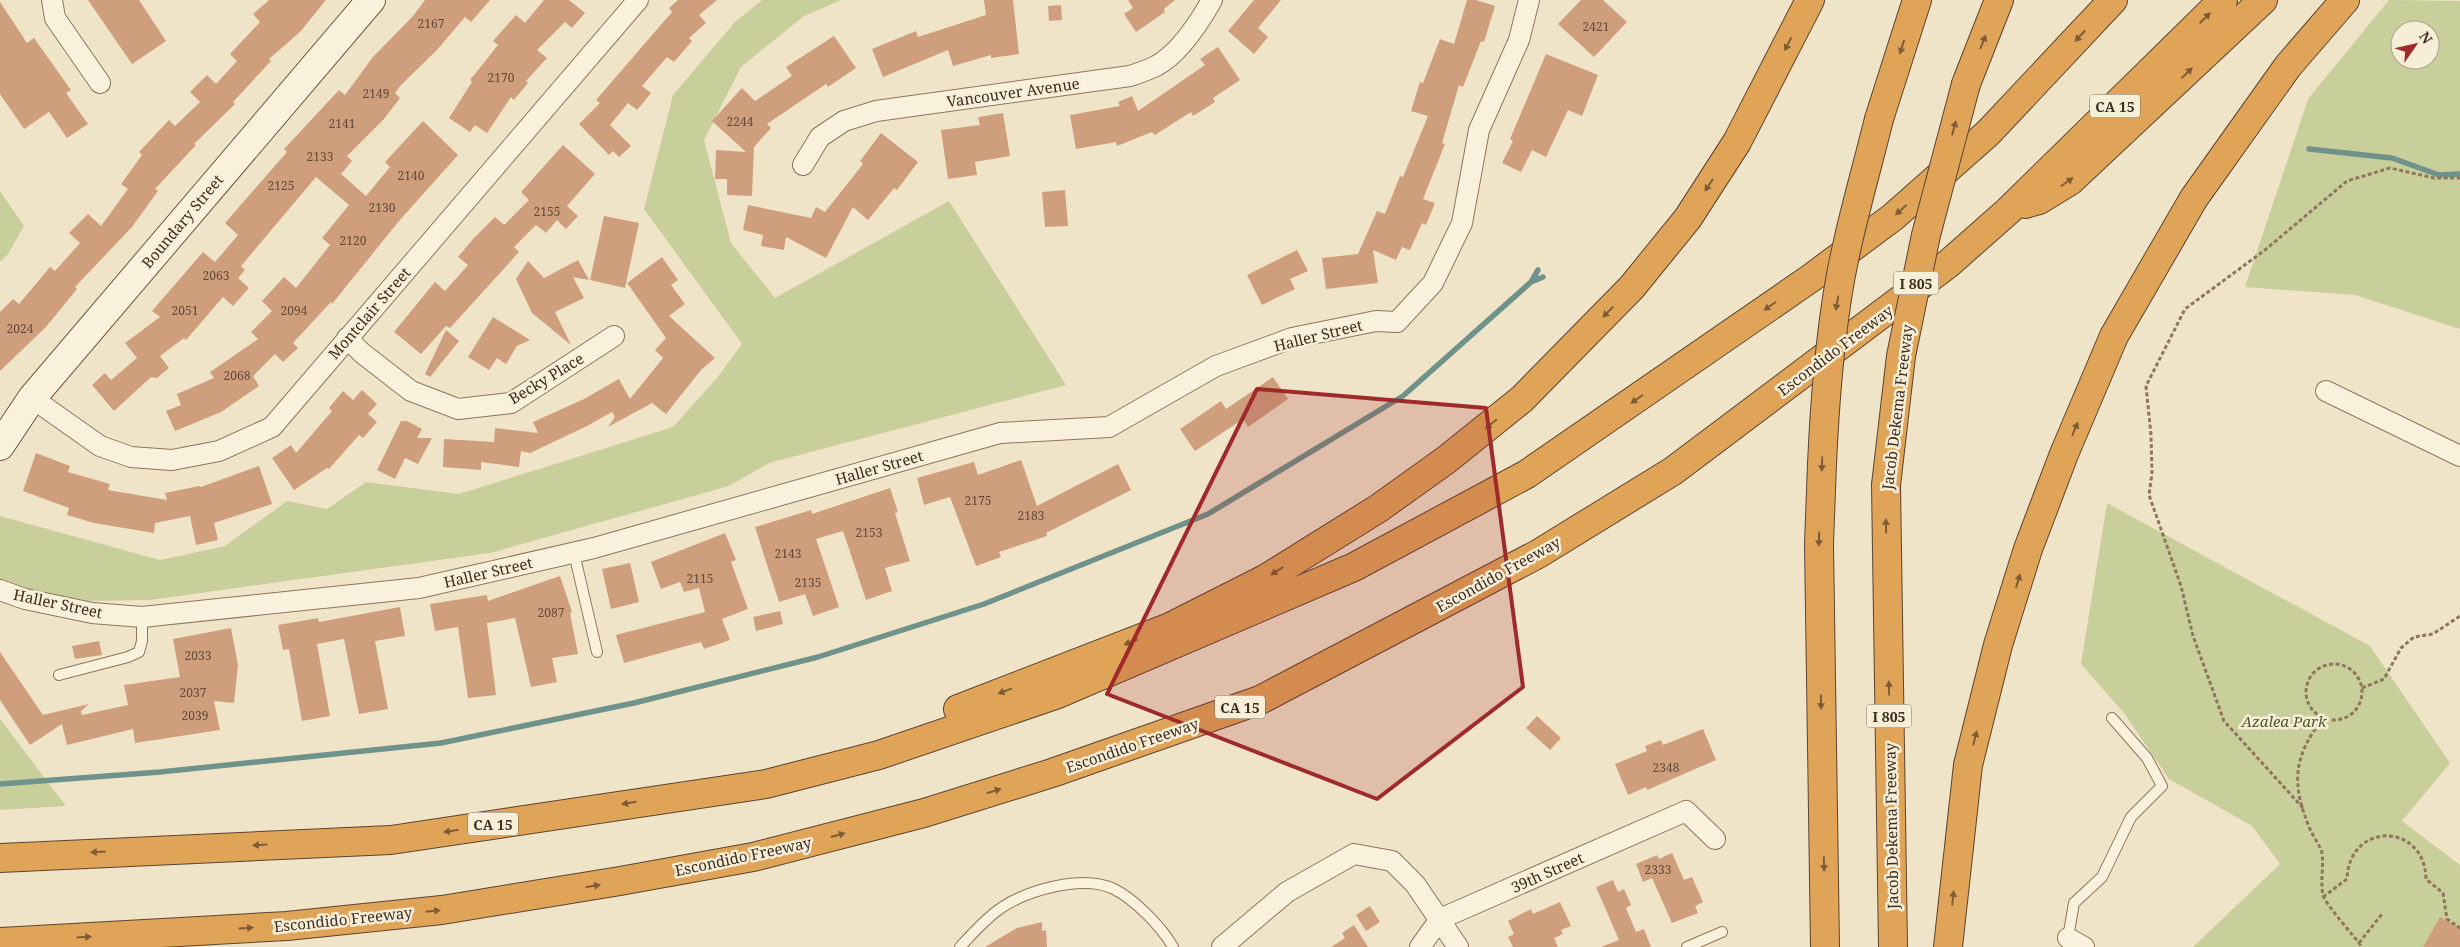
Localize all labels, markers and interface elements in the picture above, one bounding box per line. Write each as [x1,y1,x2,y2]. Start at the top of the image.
one-way arrow [2199,12,2211,24]
house number: 2167 [418,15,445,32]
house number: 2421 [1583,18,1609,35]
north arrow [2390,20,2440,70]
text: N [2415,28,2437,47]
one-way arrow [2074,29,2086,41]
one-way arrow [1979,35,1987,49]
one-way arrow [1784,36,1792,51]
one-way arrow [1898,39,1905,54]
one-way arrow [2180,67,2192,79]
house number: 2170 [488,69,515,86]
street label: Vancouver Avenue [945,73,1081,111]
house number: 2149 [363,85,389,102]
road number: CA 15 [2090,94,2140,118]
house number: 2244 [727,113,754,130]
house number: 2141 [329,115,355,132]
one-way arrow [1950,121,1958,136]
house number: 2133 [307,148,334,165]
house number: 2140 [398,167,425,184]
street label: Boundary Street [137,170,227,272]
house number: 2125 [268,177,294,194]
one-way arrow [2060,177,2074,187]
one-way arrow [1704,179,1714,192]
house number: 2130 [369,199,396,216]
house number: 2155 [534,203,560,220]
one-way arrow [1896,204,1908,216]
house number: 2120 [340,232,367,249]
street label: Montclair Street [323,263,415,363]
house number: 2063 [203,267,230,284]
road number: I 805 [1894,272,1938,294]
one-way arrow [1832,295,1840,311]
street label: Escondido Freeway [1773,300,1897,400]
one-way arrow [1764,301,1777,311]
house number: 2051 [172,302,198,319]
house number: 2094 [281,302,308,319]
one-way arrow [1602,306,1614,318]
street label: Haller Street [1272,314,1364,356]
house number: 2024 [7,320,34,337]
street label: Jacob Dekema Freeway [1877,323,1917,492]
street label: Becky Place [505,348,587,408]
house number: 2068 [224,367,251,384]
one-way arrow [1630,394,1643,404]
one-way arrow [1485,419,1498,430]
one-way arrow [2071,422,2079,436]
street label: Haller Street [833,445,925,489]
one-way arrow [1818,457,1826,473]
house number: 2175 [965,492,991,509]
house number: 2183 [1018,507,1045,524]
one-way arrow [1882,518,1890,534]
house number: 2153 [856,524,883,541]
street label: Escondido Freeway [1432,531,1564,616]
one-way arrow [1815,532,1823,548]
house number: 2143 [775,545,802,562]
street label: Haller Street [442,552,534,592]
one-way arrow [1271,567,1284,576]
house number: 2115 [687,570,713,587]
one-way arrow [2014,573,2022,588]
house number: 2135 [795,574,821,591]
street label: Haller Street [12,584,104,622]
house number: 2087 [538,604,565,621]
one-way arrow [1124,639,1139,646]
house number: 2033 [185,647,212,664]
one-way arrow [1885,680,1893,696]
house number: 2037 [180,684,207,701]
one-way arrow [997,687,1012,695]
one-way arrow [1817,694,1825,710]
road number: CA 15 [1215,696,1265,719]
road number: I 805 [1866,704,1912,728]
house number: 2039 [182,707,208,724]
park label: Azalea Park [2240,711,2327,731]
street label: Escondido Freeway [1063,713,1202,777]
one-way arrow [1971,730,1979,745]
street label: Jacob Dekema Freeway [1880,742,1902,910]
house number: 2348 [1653,759,1680,776]
one-way arrow [987,786,1002,794]
one-way arrow [620,800,636,808]
road number: CA 15 [468,812,518,836]
one-way arrow [442,827,458,835]
one-way arrow [831,831,846,839]
street label: Escondido Freeway [673,832,814,880]
one-way arrow [252,842,268,850]
street label: 39th Street [1508,847,1586,897]
one-way arrow [89,849,105,857]
one-way arrow [1820,857,1828,873]
house number: 2333 [1645,861,1672,878]
one-way arrow [586,881,602,889]
one-way arrow [1949,890,1957,906]
street label: Escondido Freeway [273,902,414,936]
one-way arrow [425,906,441,914]
one-way arrow [238,923,254,931]
one-way arrow [76,933,92,941]

